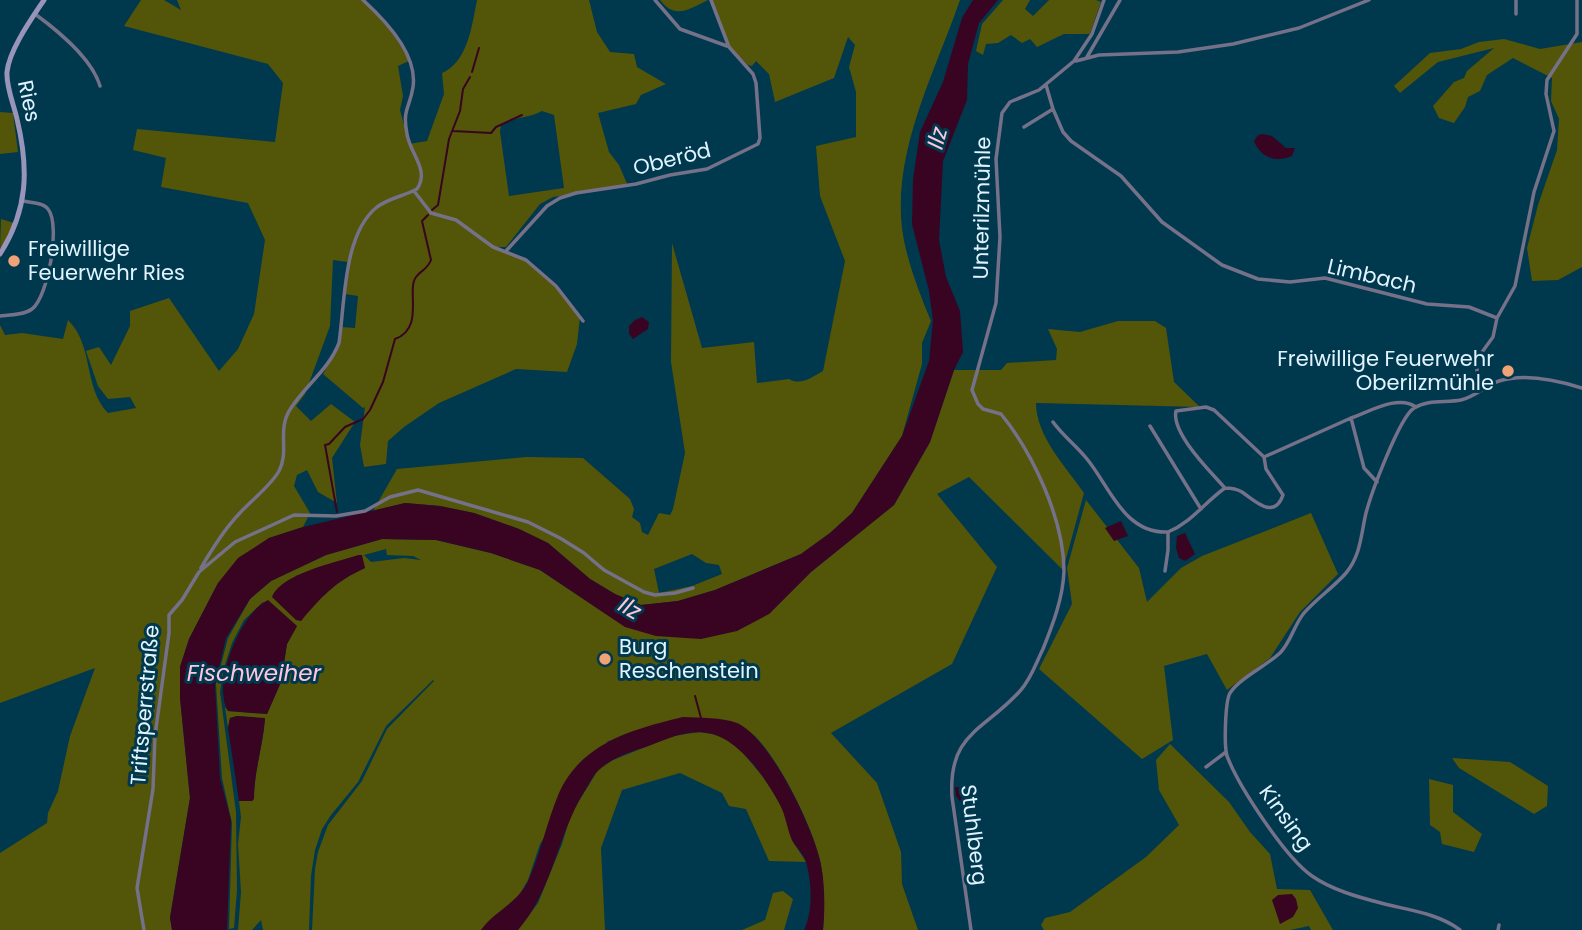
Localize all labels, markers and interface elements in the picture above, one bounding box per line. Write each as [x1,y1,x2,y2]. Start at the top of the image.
street label: Ries [11,77,48,124]
water label: Ilz [919,123,955,153]
street label: Oberöd [630,135,714,182]
street label: Unterilzmühle [966,136,997,280]
place label: Freiwillige Feuerwehr Ries [28,234,185,287]
street label: Limbach [1325,251,1419,300]
marker: Freiwillige Feuerwehr Ries [6,253,22,269]
place label: Freiwillige Feuerwehr Oberilzmühle [1277,344,1494,397]
marker: Freiwillige Feuerwehr Oberilzmühle [1500,363,1516,379]
water label: Ilz [613,589,648,628]
street label: Triftsperrstraße [123,624,166,786]
place label: Burg Reschenstein [619,632,759,685]
marker: Burg Reschenstein [597,651,613,667]
water label: Fischweiher [187,657,323,689]
street label: Kinsing [1253,779,1320,857]
street label: Stuhlberg [954,783,995,887]

